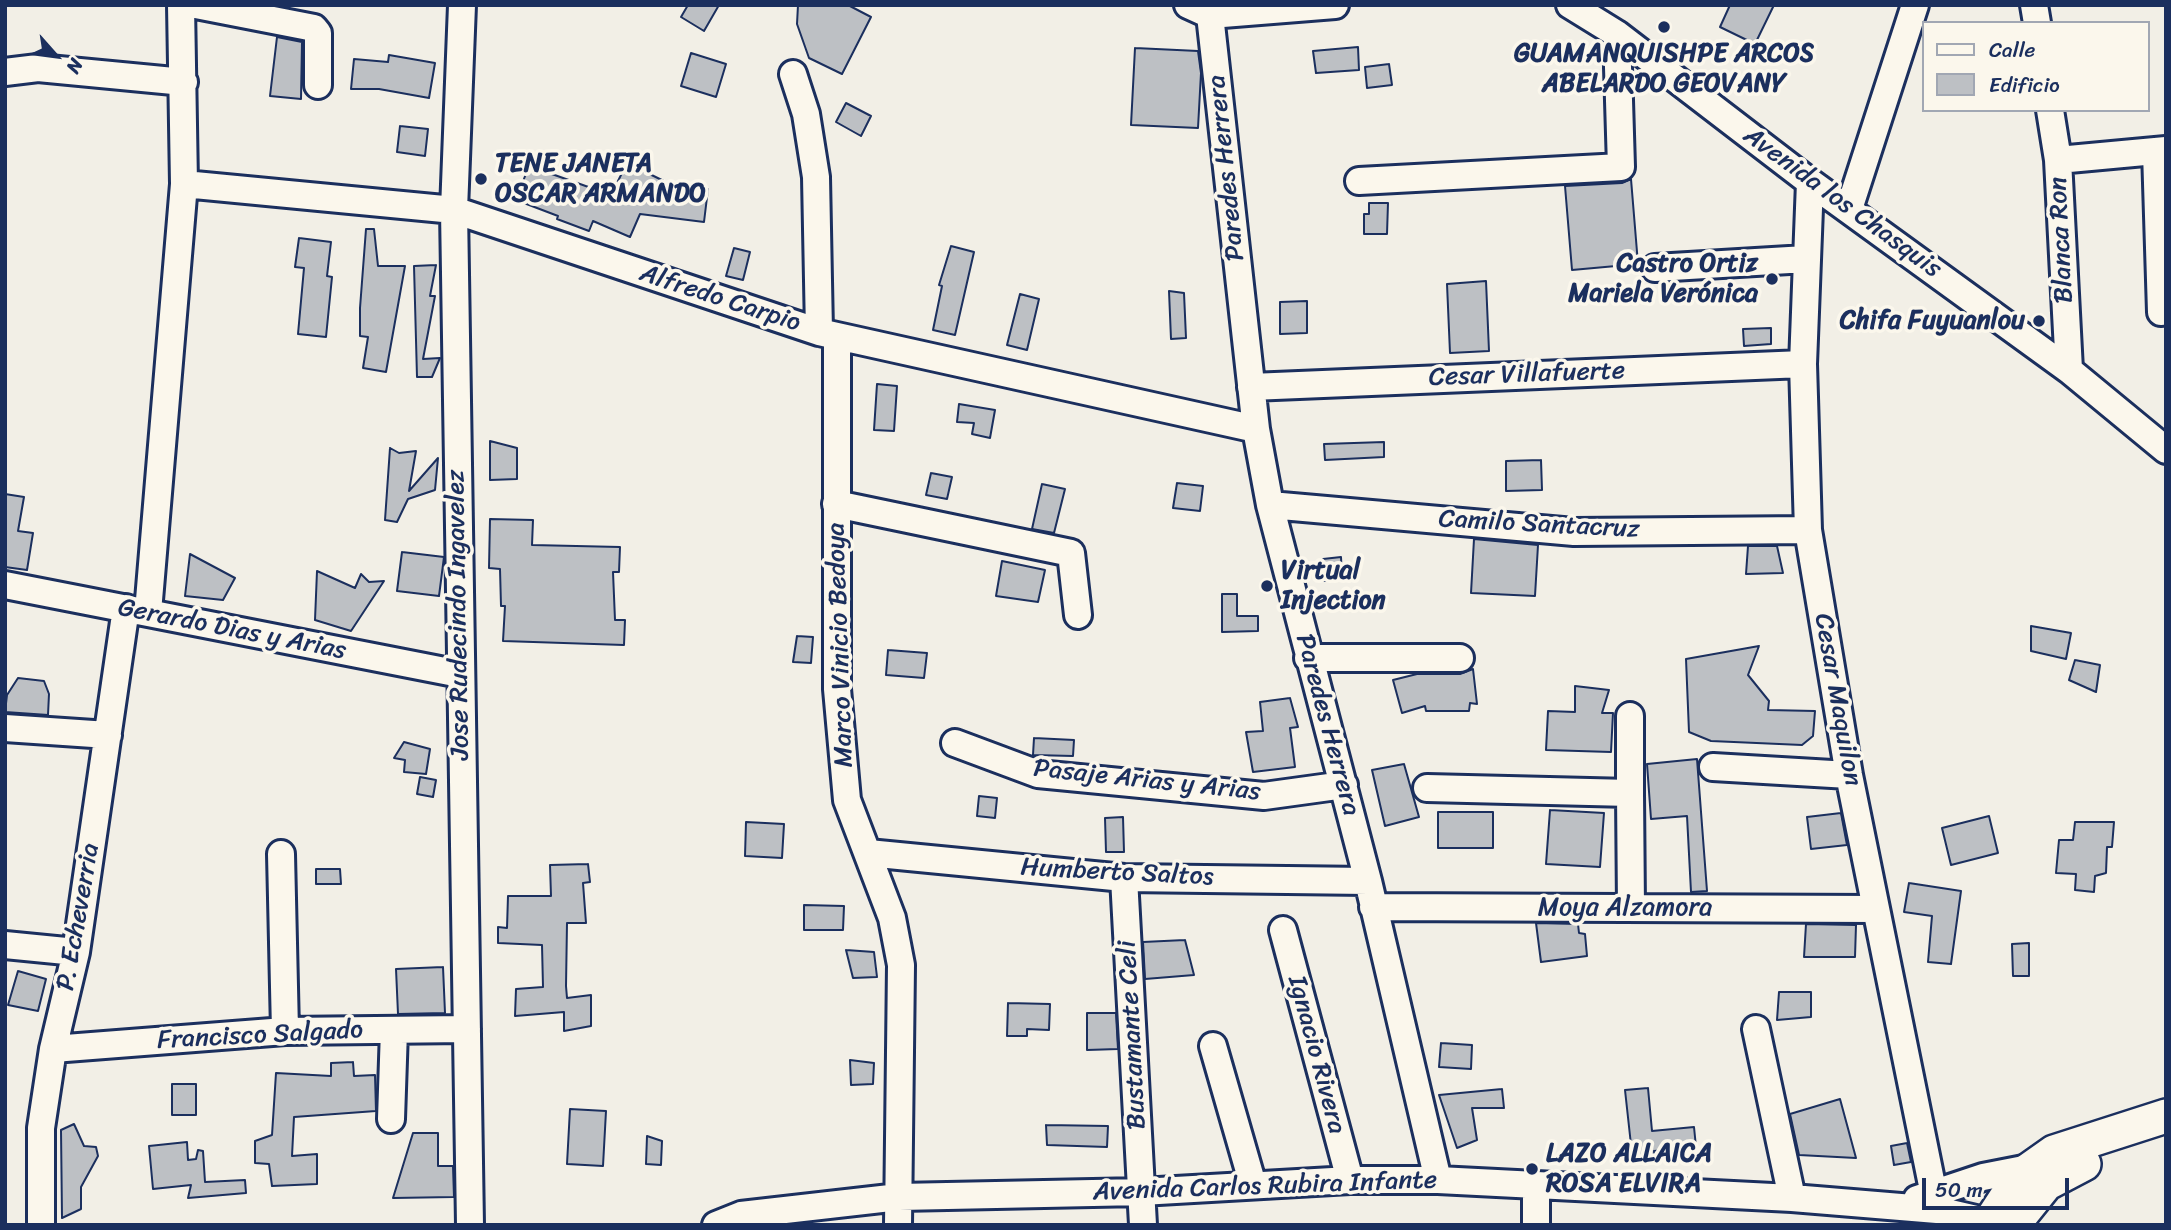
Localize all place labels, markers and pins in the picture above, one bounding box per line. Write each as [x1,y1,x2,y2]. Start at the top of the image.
marker: GUAMANQUISHPE ARCOS ABELARDO GEOVANY [1656,19,1672,35]
place label: GUAMANQUISHPE ARCOS ABELARDO GEOVANY [1514,38,1814,100]
place label: TENE JANETA OSCAR ARMANDO [495,148,706,210]
marker: TENE JANETA OSCAR ARMANDO [473,171,489,187]
place label: Castro Ortiz Mariela Verónica [1568,248,1758,310]
marker: Castro Ortiz Mariela Verónica [1764,271,1780,287]
place label: Chifa Fuyuanlou [1840,305,2025,337]
marker: Chifa Fuyuanlou [2031,313,2047,329]
place label: Virtual Injection [1281,555,1386,616]
marker: Virtual Injection [1259,578,1275,594]
place label: LAZO ALLAICA ROSA ELVIRA [1546,1138,1712,1200]
marker: LAZO ALLAICA ROSA ELVIRA [1524,1161,1540,1177]

